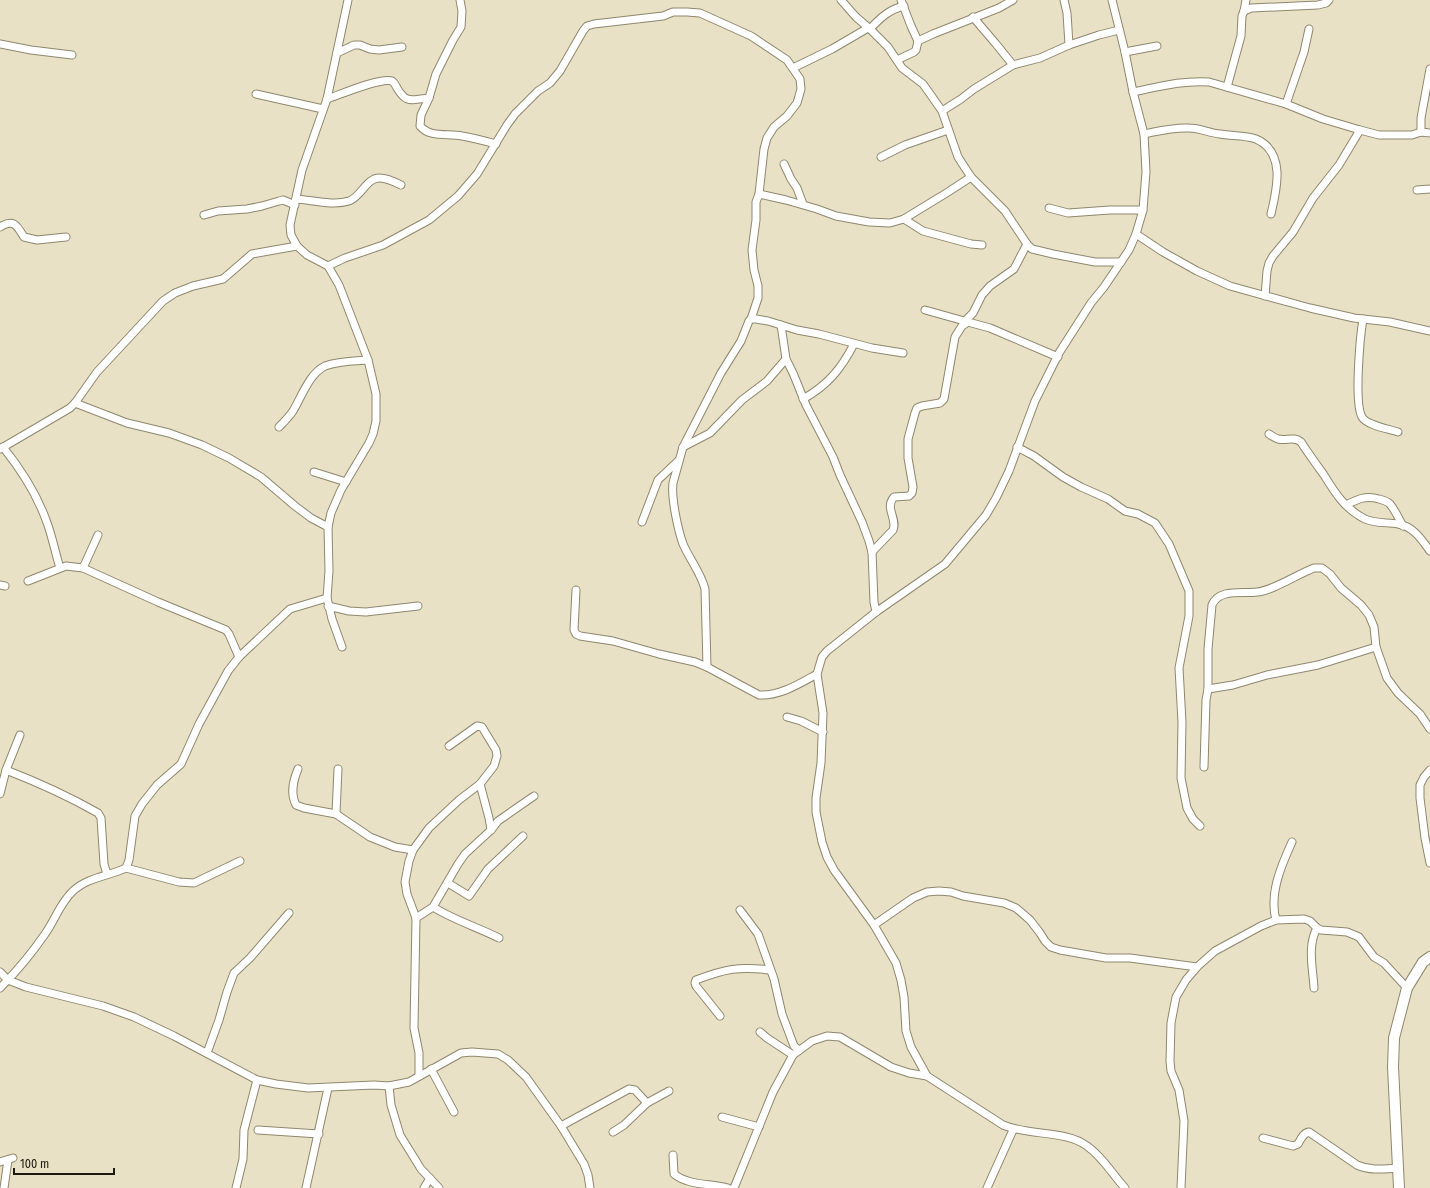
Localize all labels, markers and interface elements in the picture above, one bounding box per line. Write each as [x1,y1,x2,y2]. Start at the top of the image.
scale bar [14,1150,114,1176]
text: 100 m [20,1157,49,1171]

